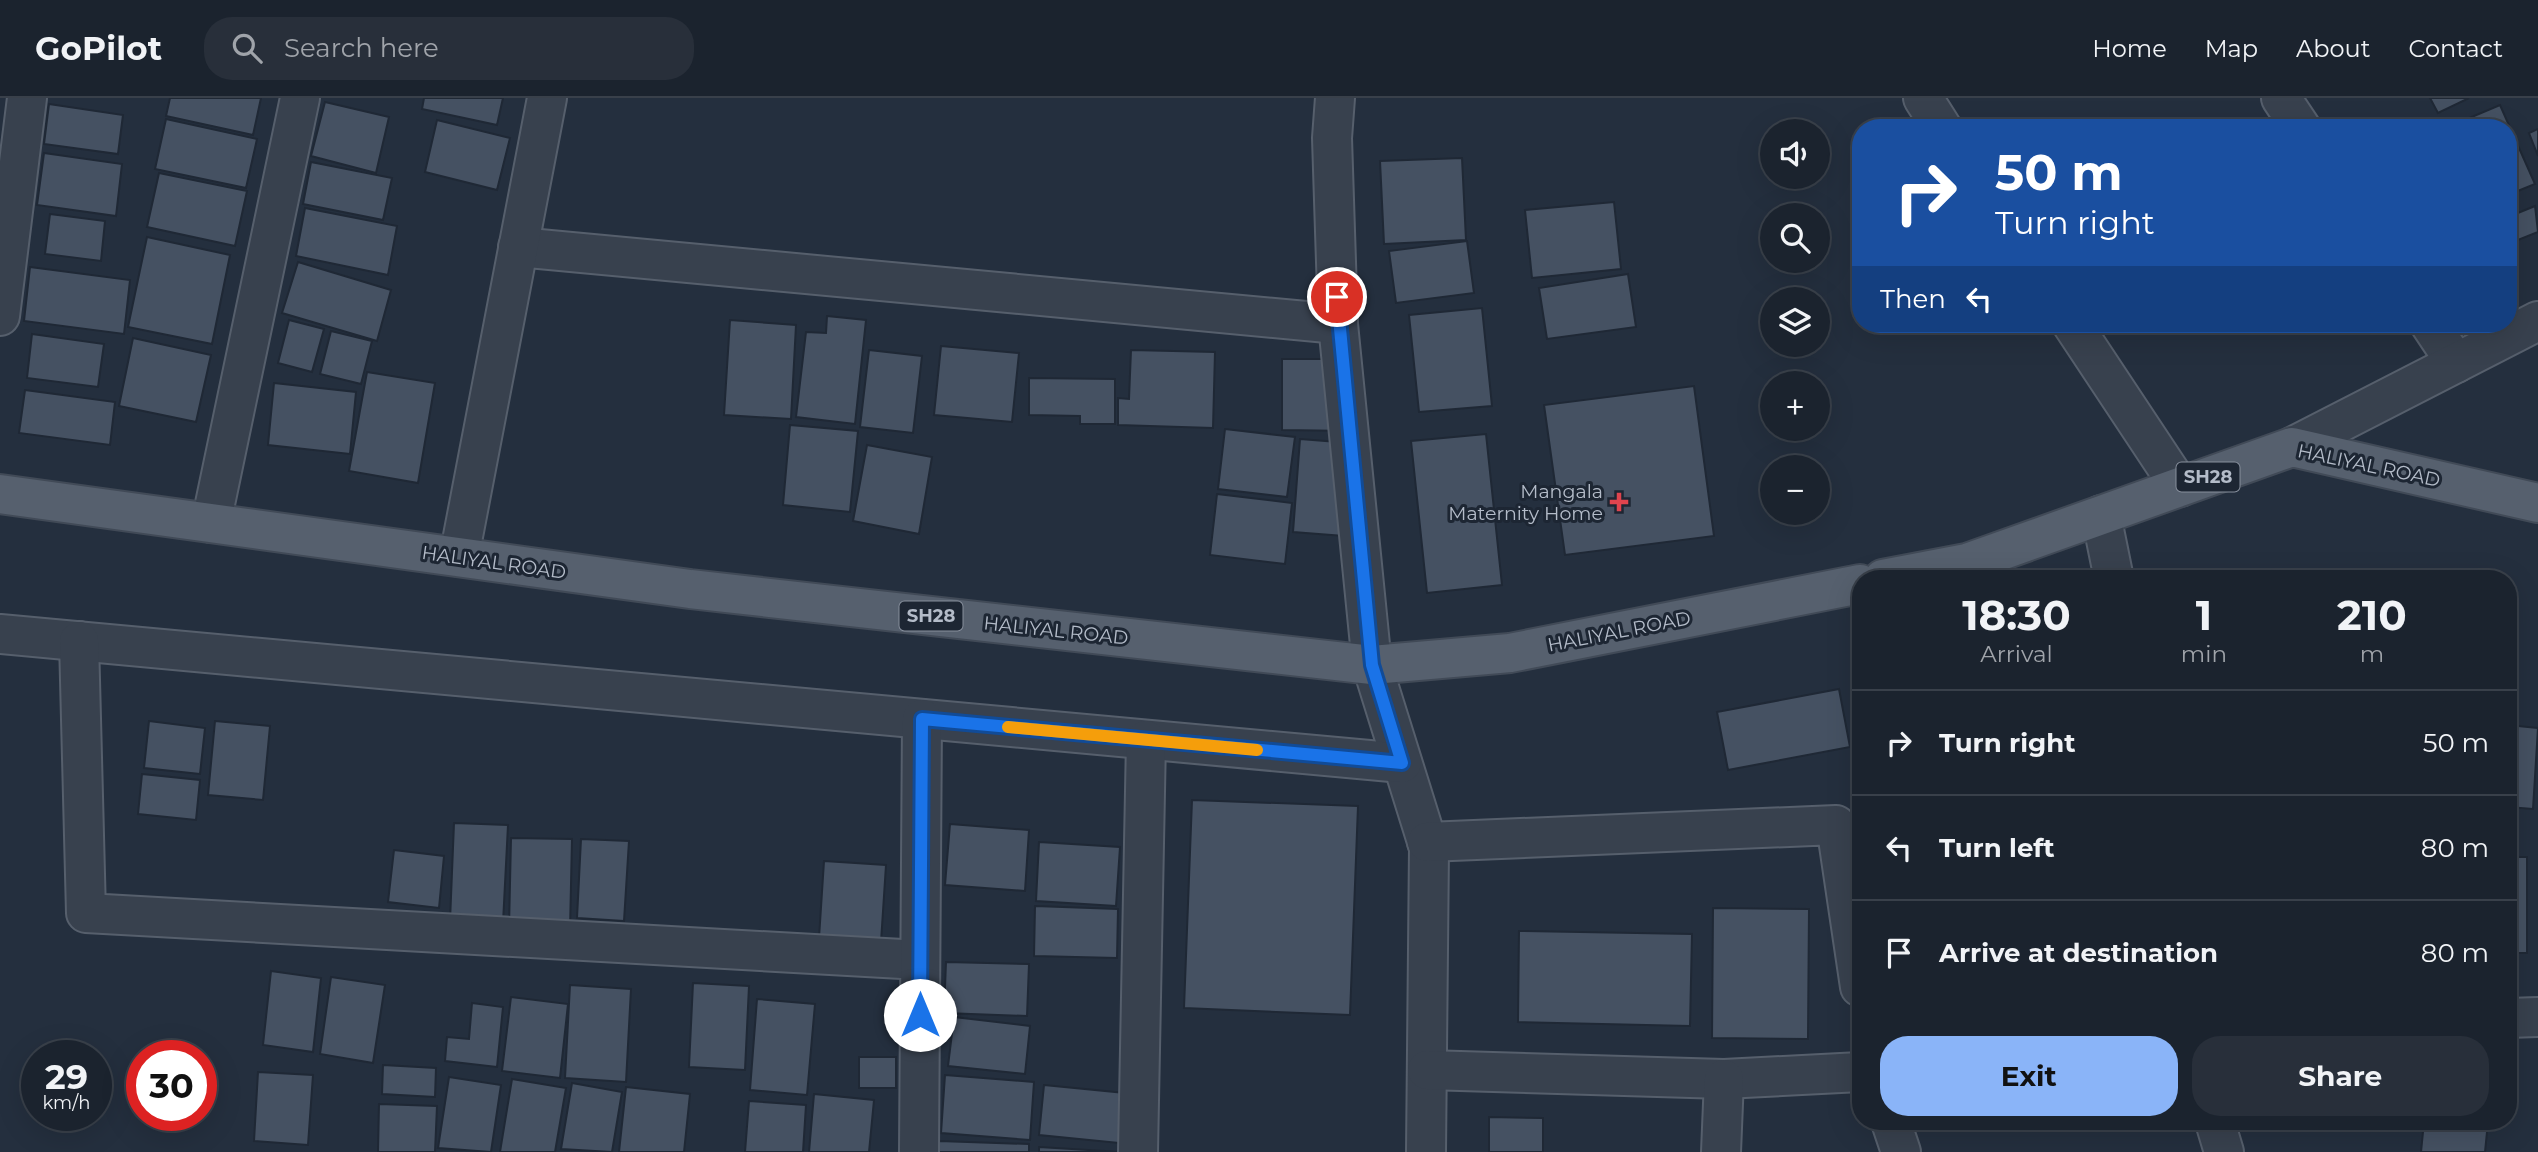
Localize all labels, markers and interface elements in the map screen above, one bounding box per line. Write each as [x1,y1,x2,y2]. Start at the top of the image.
search box [204,17,694,80]
text: GoPilot [35,28,162,68]
icon: search [228,29,266,67]
text: Search here [284,32,439,64]
text: Home [2092,34,2167,63]
text: Map [2205,34,2258,63]
text: About [2296,34,2370,63]
text: Contact [2408,34,2503,63]
map controls [1760,119,1830,525]
button: sound [1760,119,1830,189]
text: 50 m [1995,143,2123,202]
icon: right [1880,147,1971,238]
button: search [1760,203,1830,273]
text: Turn right [1995,203,2155,242]
pin [1307,267,1367,327]
icon: arrive [1318,278,1356,316]
icon: left [1960,280,1998,318]
text: Then [1880,283,1946,315]
button: layers [1760,287,1830,357]
button: + [1760,371,1830,441]
street label: HALIYAL ROAD [2295,439,2442,492]
button: − [1760,455,1830,525]
road number: SH28 [2176,463,2240,492]
place label: Mangala Maternity Home [1448,480,1603,525]
marker: Mangala Maternity Home [1609,492,1629,512]
street label: HALIYAL ROAD [420,541,568,584]
text: 18:30 [1962,589,2071,641]
text: 1 [2196,589,2212,641]
text: 210 [2337,589,2407,641]
road number: SH28 [900,602,962,630]
street label: HALIYAL ROAD [1545,606,1693,657]
street label: HALIYAL ROAD [982,611,1130,650]
text: Arrival [1980,640,2053,668]
text: min [2181,640,2227,668]
text: m [2360,640,2384,668]
icon: right [1880,724,1918,762]
text: Turn right [1939,727,2075,759]
text: 50 m [2423,727,2489,759]
icon: left [1880,829,1918,867]
text: Turn left [1939,832,2055,864]
text: 80 m [2421,832,2489,864]
icon: arrive [1880,934,1918,972]
text: Arrive at destination [1939,937,2218,969]
text: 80 m [2421,937,2489,969]
position arrow [883,978,957,1052]
button: Exit [1880,1036,2178,1116]
button: Share [2192,1036,2489,1116]
speed limit sign: 30 [126,1040,217,1131]
text: 29 [45,1055,88,1098]
text: km/h [42,1092,91,1114]

